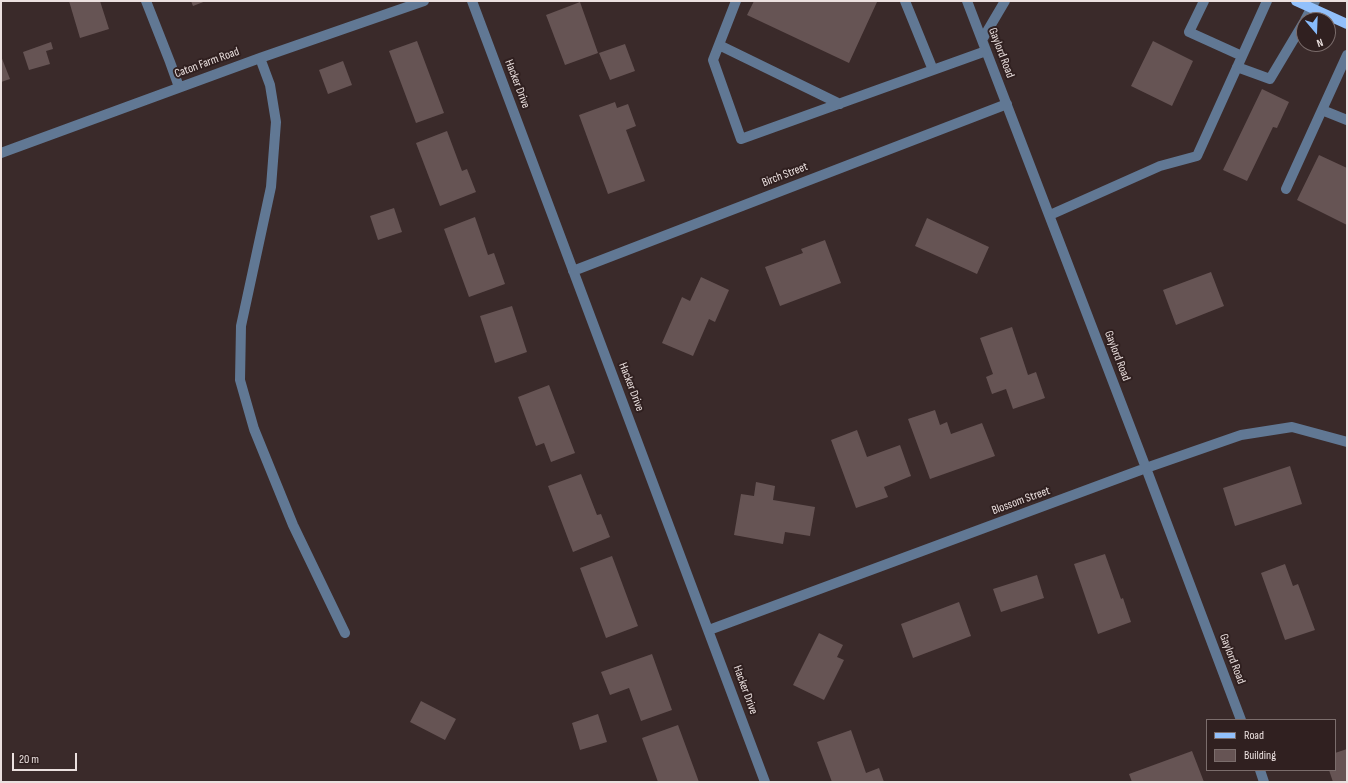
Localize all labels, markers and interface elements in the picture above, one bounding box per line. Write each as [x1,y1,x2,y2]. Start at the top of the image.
north arrow [1296,12,1336,52]
street label: Gaylord Road [985,26,1017,80]
text: N [1315,36,1325,50]
street label: Caton Farm Road [173,45,241,81]
street label: Hacker Drive [501,58,533,110]
street label: Birch Street [760,160,810,190]
street label: Gaylord Road [1101,329,1133,383]
street label: Hacker Drive [615,361,647,413]
street label: Blossom Street [990,484,1052,518]
street label: Gaylord Road [1216,632,1248,686]
street label: Hacker Drive [730,664,760,716]
legend [1206,719,1336,771]
text: Road [1244,728,1264,743]
scale bar [14,745,79,771]
text: Building [1244,748,1276,763]
text: 20 m [19,752,39,767]

